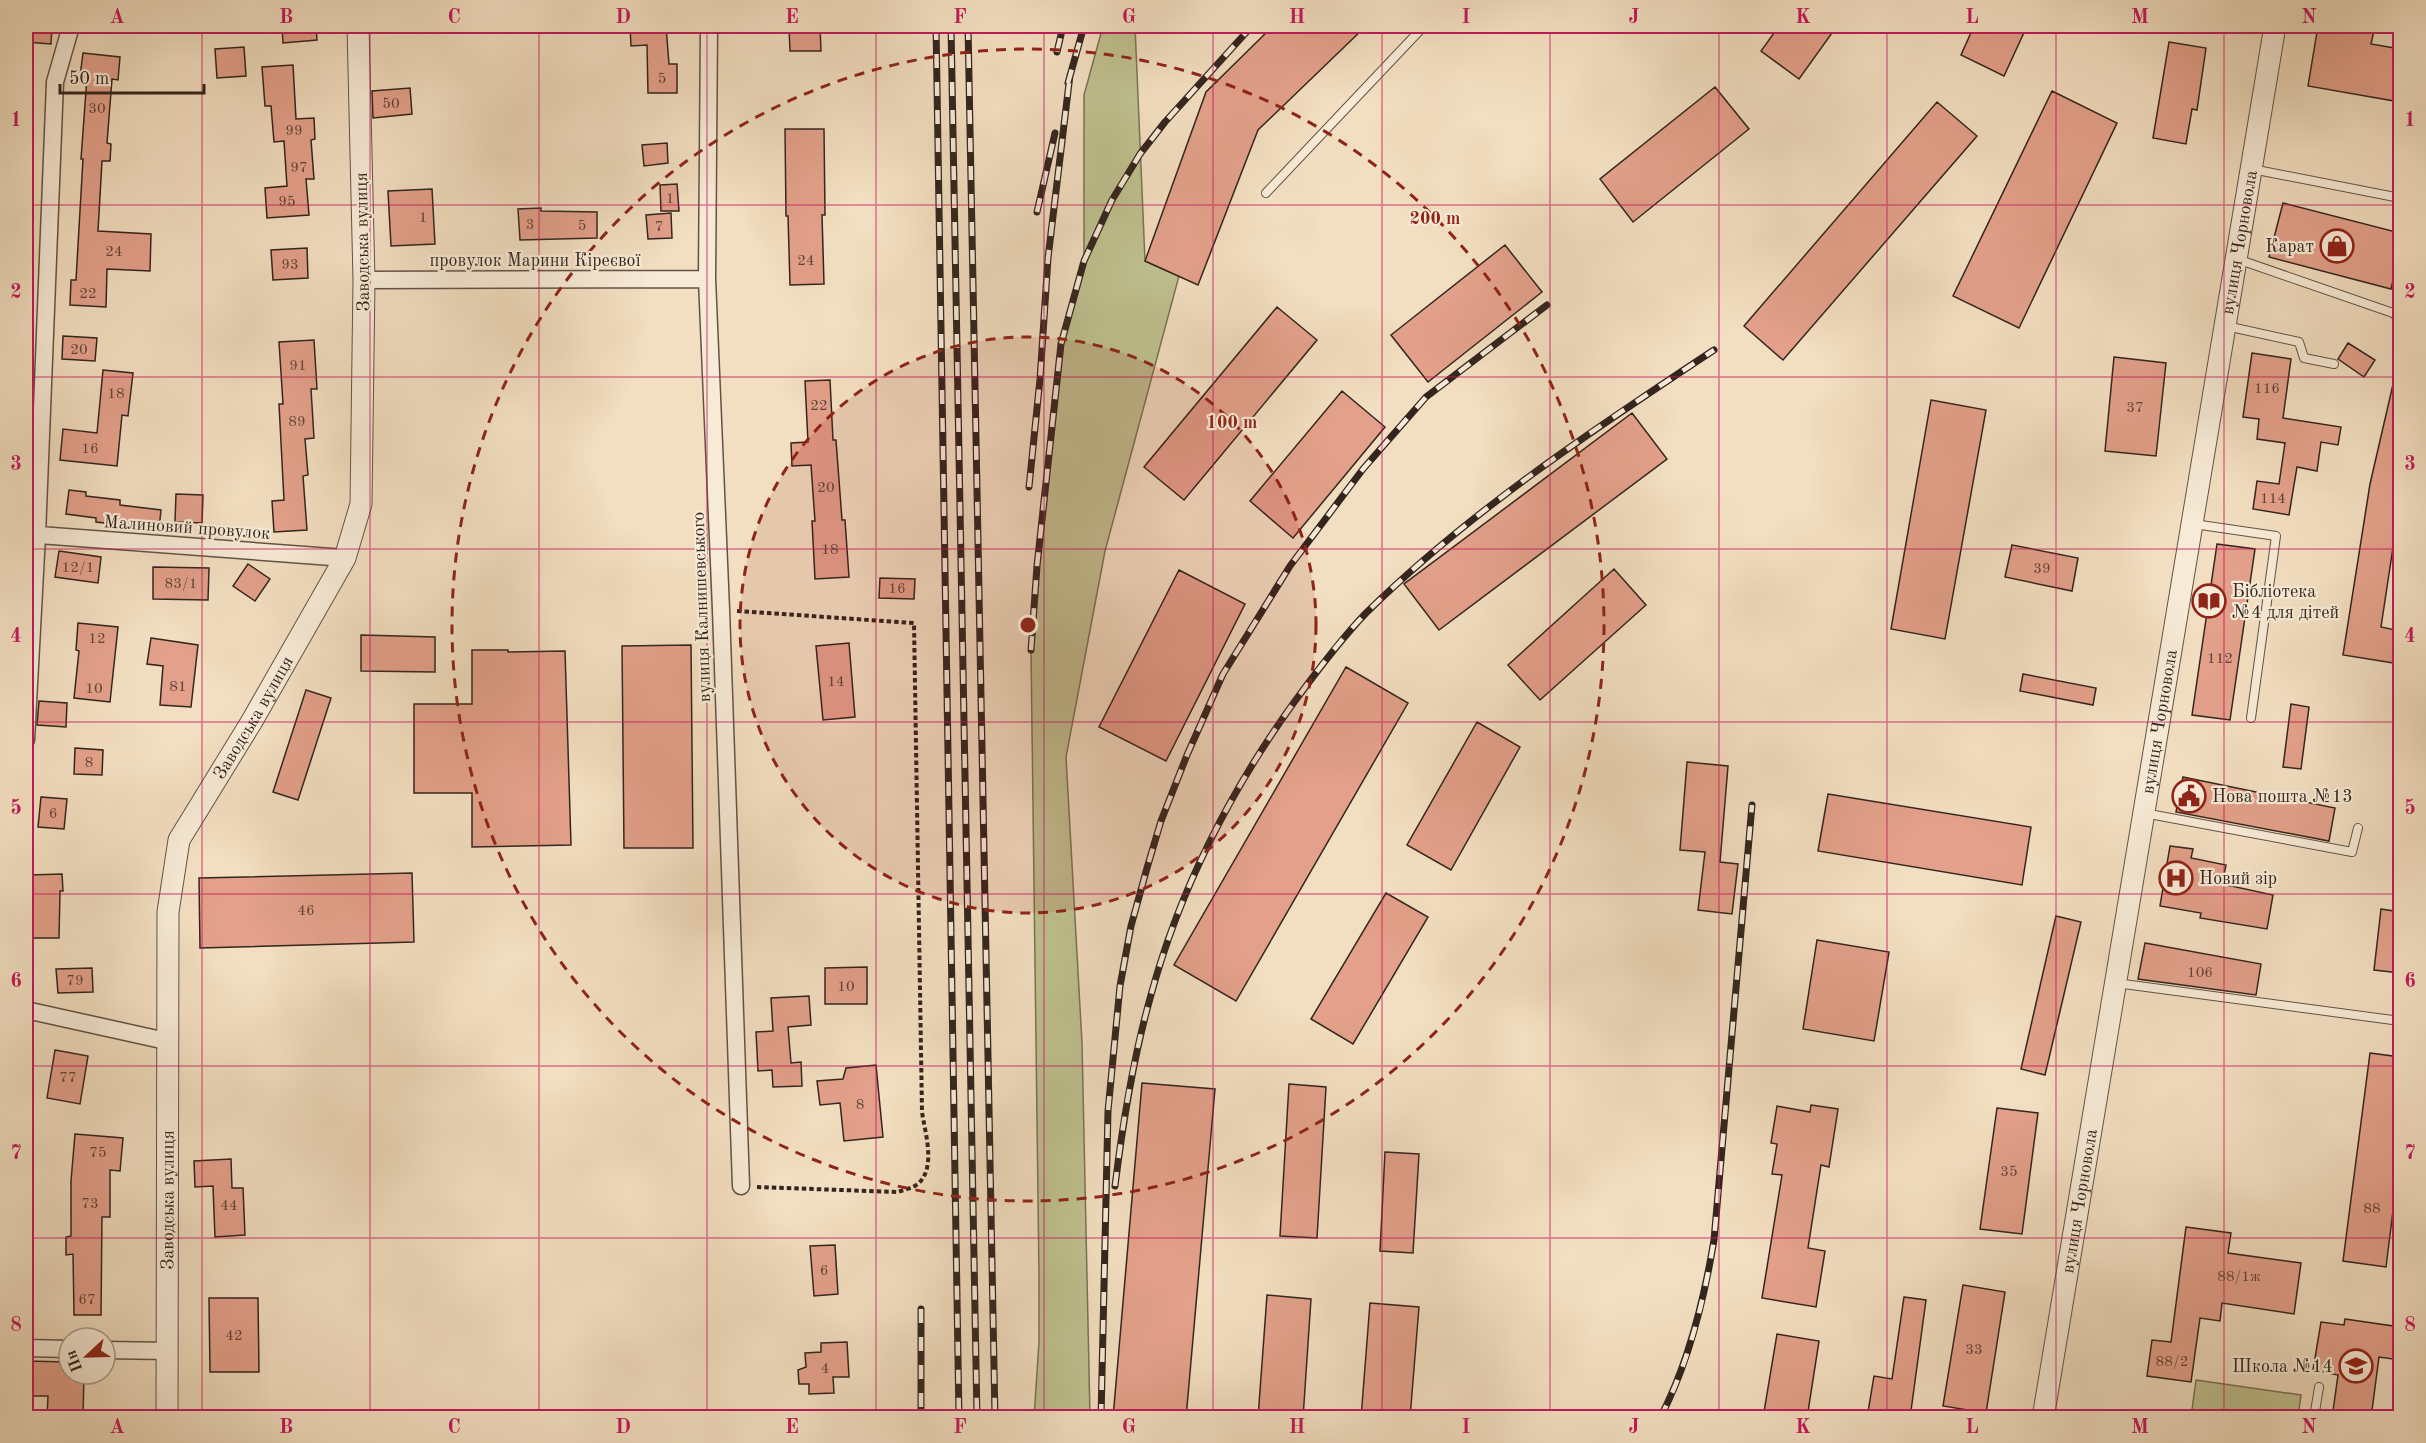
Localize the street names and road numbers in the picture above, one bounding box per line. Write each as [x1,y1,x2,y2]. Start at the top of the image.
street label: вулиця Чорновола [2219,169,2261,316]
street label: Заводська вулиця [353,172,373,312]
street label: провулок Марини Кіреєвої [429,252,641,270]
street label: вулиця Калнишевського [690,511,714,702]
street label: Малиновий провулок [103,513,271,543]
street label: вулиця Чорновола [2139,648,2181,795]
street label: Заводська вулиця [211,653,297,783]
street label: вулиця Чорновола [2059,1128,2101,1275]
street label: Заводська вулиця [159,1130,178,1270]

